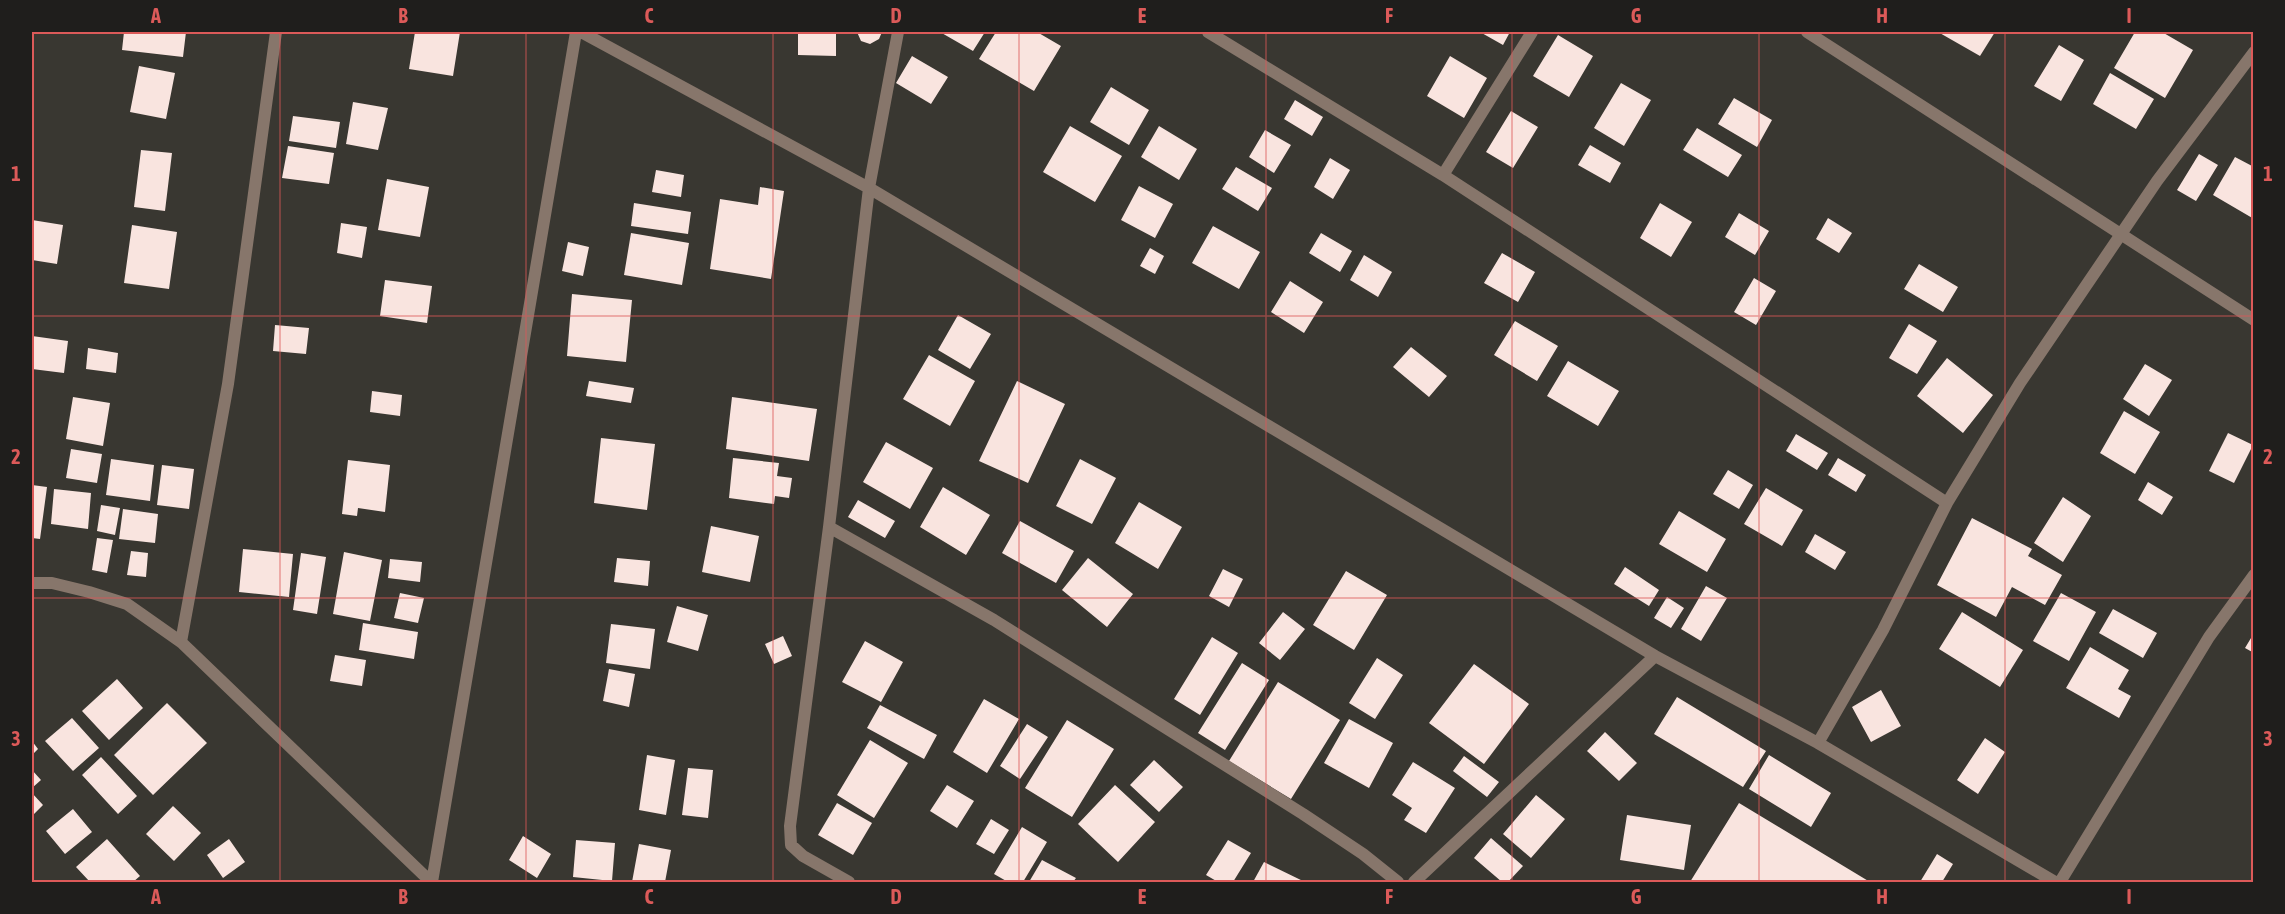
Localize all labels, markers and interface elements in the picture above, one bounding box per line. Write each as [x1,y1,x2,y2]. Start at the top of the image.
text: A [150,4,161,27]
text: B [398,4,408,27]
text: C [645,4,654,27]
text: D [890,4,902,27]
text: E [1138,4,1147,27]
text: F [1385,4,1393,27]
text: G [1631,4,1642,27]
text: H [1876,4,1888,27]
text: I [2126,4,2132,27]
text: 1 [11,162,21,185]
text: 1 [2263,162,2273,185]
text: 2 [11,445,21,468]
text: 2 [2263,445,2273,468]
text: 3 [11,727,21,750]
text: 3 [2263,727,2273,750]
text: A [150,885,161,908]
text: B [398,885,408,908]
text: C [645,885,654,908]
text: D [890,885,902,908]
text: E [1138,885,1147,908]
text: F [1385,885,1393,908]
text: G [1631,885,1642,908]
text: H [1876,885,1888,908]
text: I [2126,885,2132,908]

